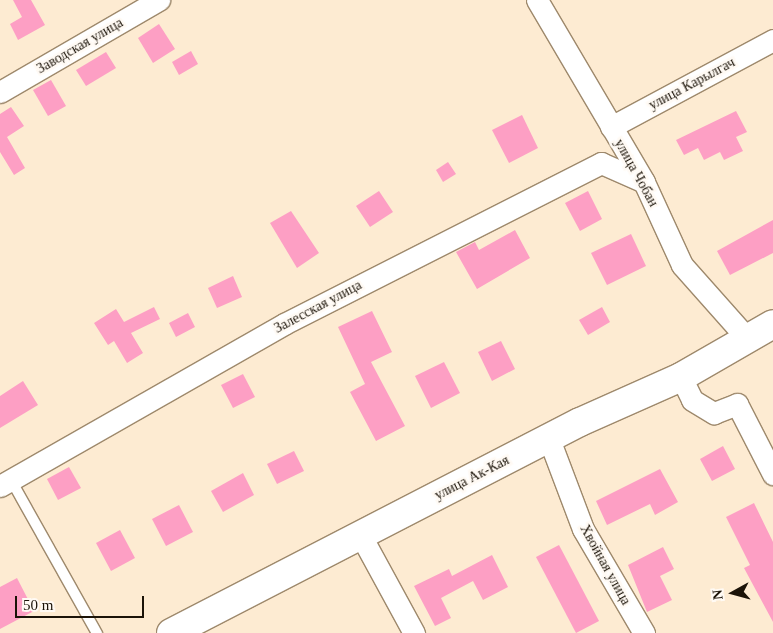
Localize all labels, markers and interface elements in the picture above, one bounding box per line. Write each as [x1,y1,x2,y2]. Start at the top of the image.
street label: Заводская улица [34,14,126,78]
street label: улица Карылгач [646,54,738,114]
street label: улица Чобан [610,136,662,210]
street label: Залесская улица [271,277,365,337]
street label: улица Ак-Кая [432,452,512,504]
street label: Хвойная улица [576,522,634,608]
north arrow [708,568,758,618]
scale bar [18,586,146,618]
text: N [710,589,726,601]
text: 50 m [23,597,53,613]

